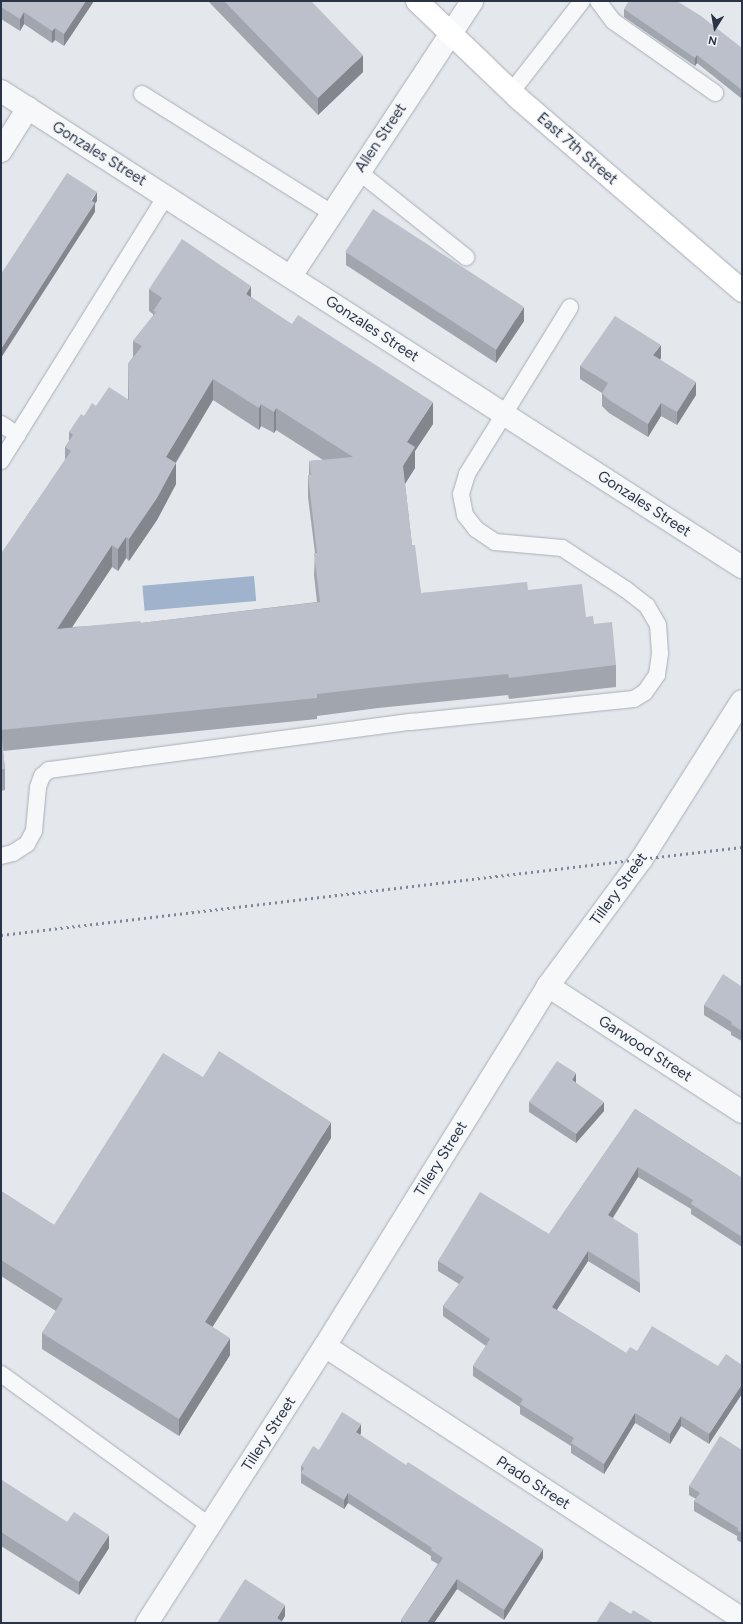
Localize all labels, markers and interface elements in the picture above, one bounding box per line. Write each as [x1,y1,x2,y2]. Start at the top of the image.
north arrow [695,8,735,48]
text: N [707,33,718,47]
street label: Allen Street [351,100,411,176]
street label: East 7th Street [533,109,621,189]
street label: Gonzales Street [49,118,149,190]
street label: Gonzales Street [322,292,422,366]
street label: Gonzales Street [594,467,694,541]
street label: Tillery Street [587,849,651,929]
street label: Garwood Street [595,1012,695,1086]
street label: Tillery Street [411,1118,471,1200]
street label: Tillery Street [238,1393,300,1475]
street label: Prado Street [493,1452,573,1514]

